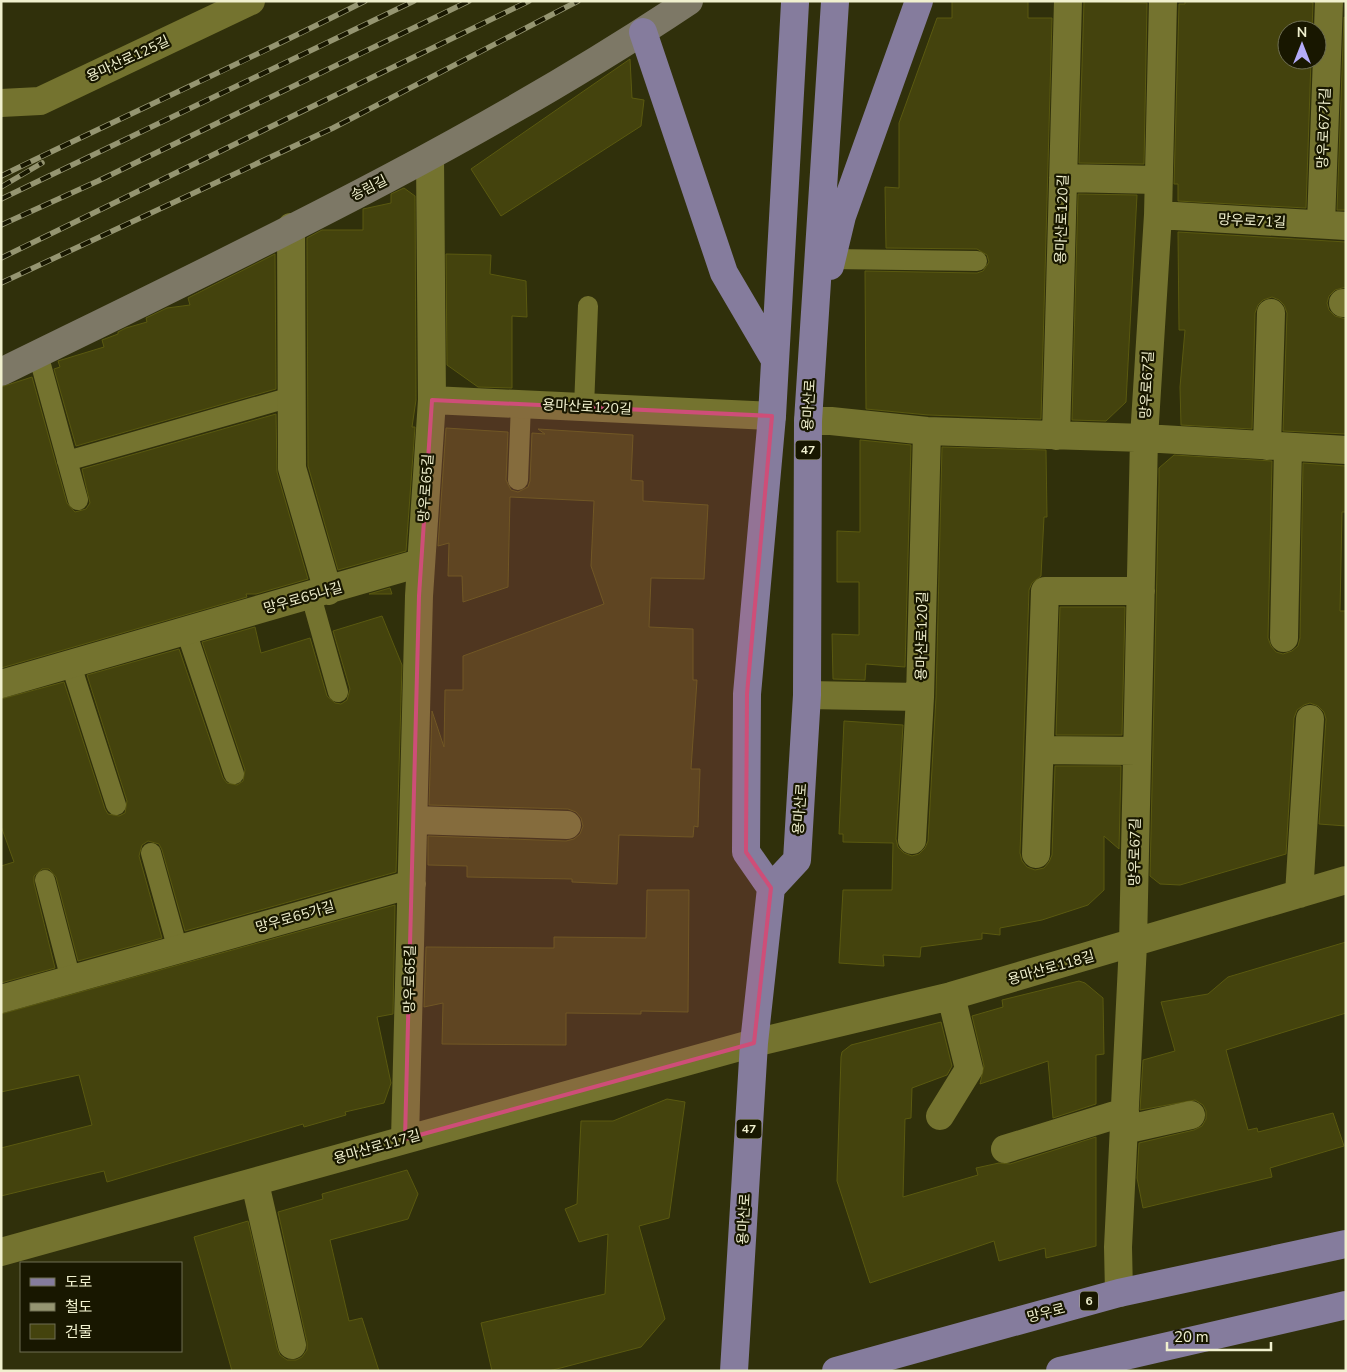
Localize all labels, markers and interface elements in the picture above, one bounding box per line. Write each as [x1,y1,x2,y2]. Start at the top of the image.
north arrow [1277,20,1327,70]
text: N [1297,23,1307,42]
street label: 용마산로125길 [83,31,173,87]
street label: 망우로67가길 [1313,87,1335,169]
street label: 송림길 [347,171,391,205]
street label: 용마산로120길 [1051,174,1073,264]
street label: 망우로71길 [1217,210,1287,232]
street label: 망우로67길 [1136,350,1158,420]
street label: 용마산로 [798,379,820,431]
street label: 용마산로120길 [542,395,632,419]
road number: 47 [796,440,820,460]
street label: 망우로65길 [414,453,438,523]
street label: 망우로65나길 [261,578,345,618]
street label: 용마산로120길 [912,591,932,681]
street label: 용마산로 [789,783,811,835]
street label: 망우로67길 [1125,818,1145,886]
street label: 망우로65가길 [253,897,337,937]
street label: 망우로65길 [400,945,420,1013]
street label: 용마산로118길 [1005,947,1097,989]
road number: 47 [736,1120,762,1138]
street label: 용마산로117길 [331,1126,423,1168]
street label: 용마산로 [733,1193,755,1245]
legend [20,1262,182,1352]
text: 도로 [65,1272,93,1292]
road number: 6 [1080,1292,1098,1310]
text: 철도 [65,1297,93,1317]
street label: 망우로 [1025,1299,1067,1327]
scale bar [1167,1320,1271,1352]
text: 건물 [65,1322,93,1342]
text: 20 m [1174,1327,1209,1347]

